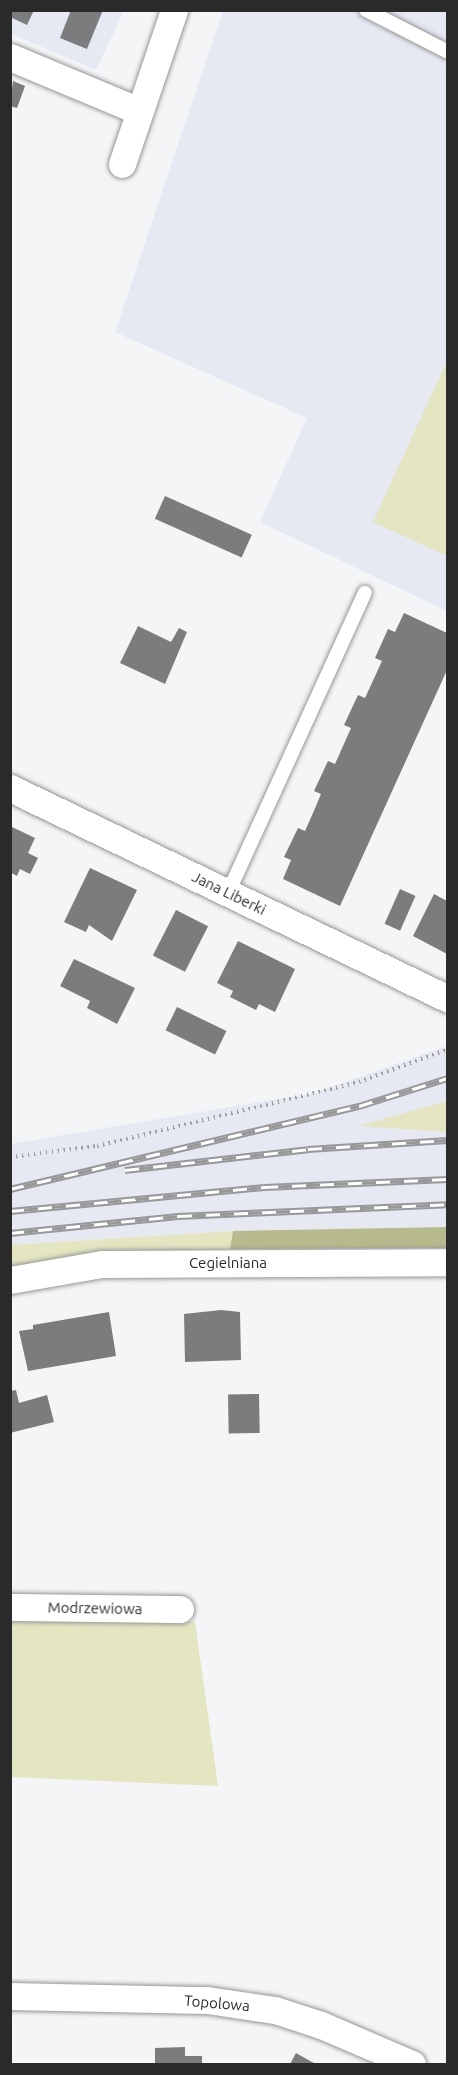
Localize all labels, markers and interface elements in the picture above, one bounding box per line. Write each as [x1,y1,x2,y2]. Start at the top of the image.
street label: Jana Liberki [189,867,269,919]
street label: Cegielniana [189,1254,267,1272]
street label: Modrzewiowa [47,1598,143,1618]
street label: Topolowa [183,1991,251,2015]

